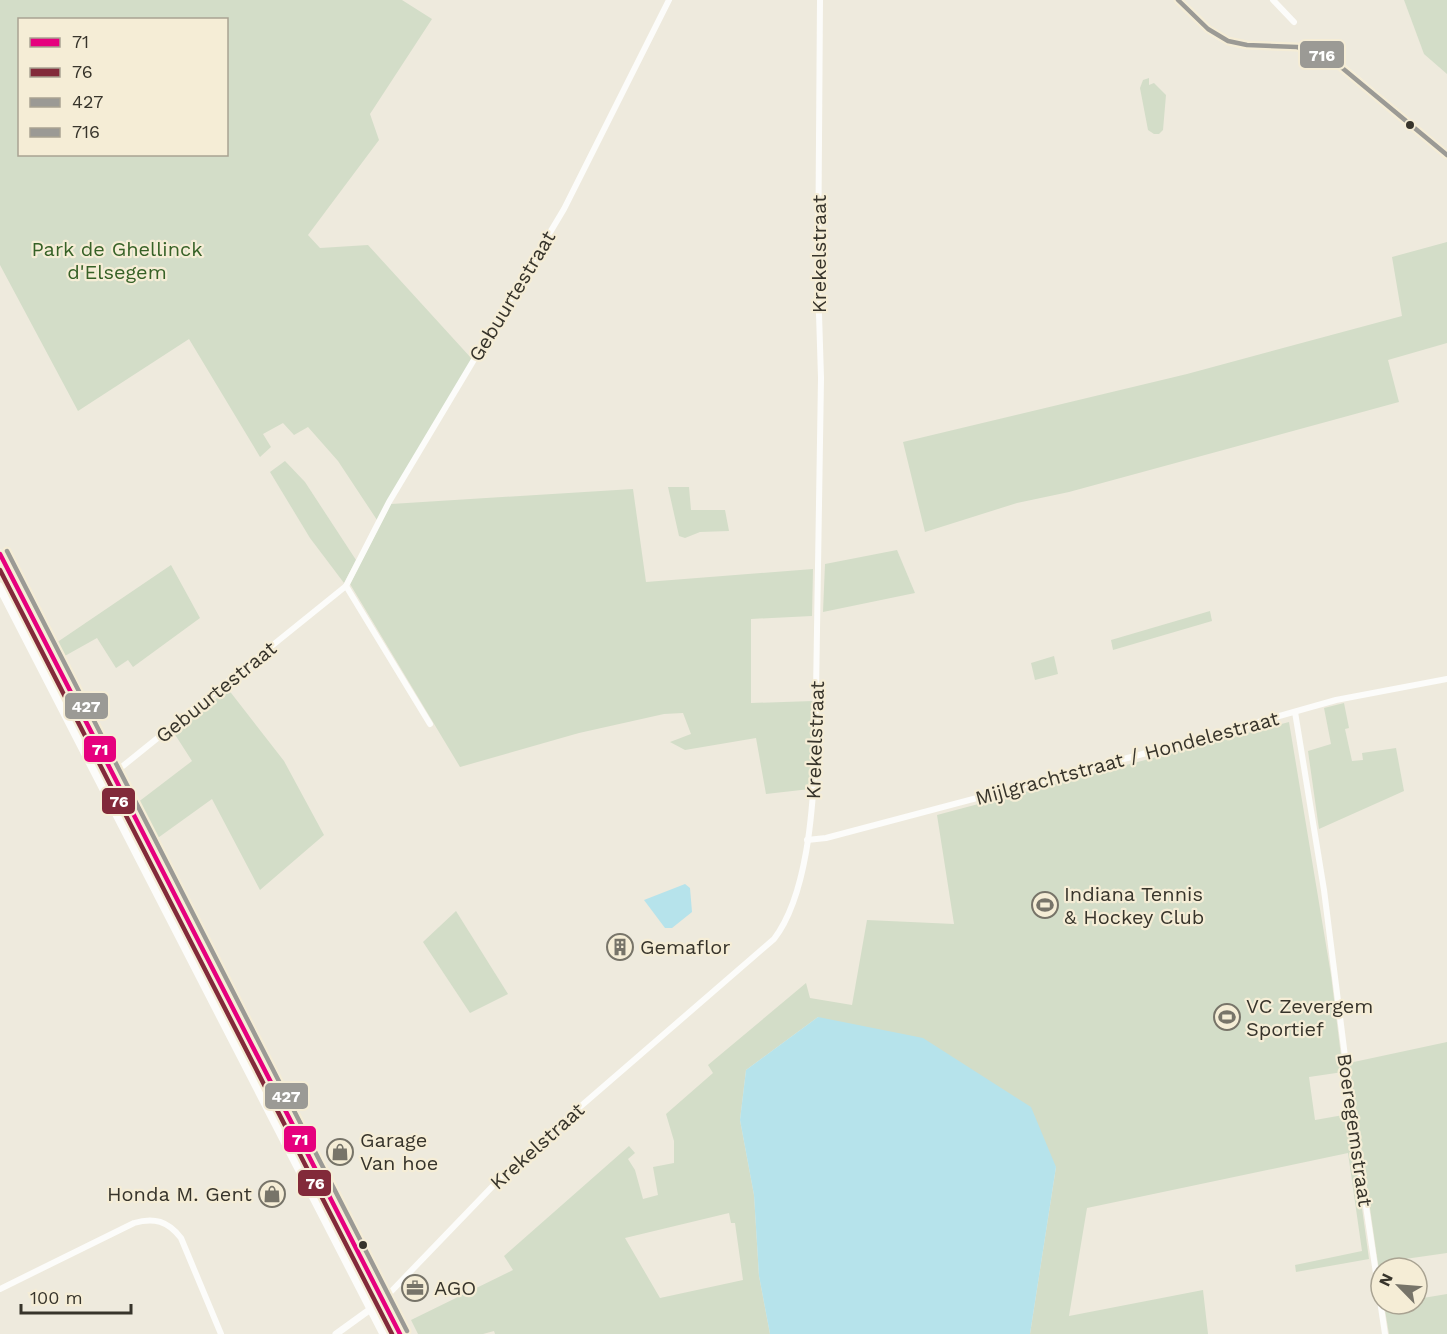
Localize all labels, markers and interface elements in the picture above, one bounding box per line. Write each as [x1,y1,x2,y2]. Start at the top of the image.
legend [18,18,228,156]
text: 71 [72,31,89,52]
line badge: 716 [1299,40,1345,69]
text: 716 [1309,46,1335,65]
text: 76 [72,61,93,82]
text: 427 [72,91,103,112]
unlabelled marker [1404,119,1416,131]
text: 716 [72,121,100,142]
street label: Krekelstraat [807,194,831,313]
street label: Gebuurtestraat [464,226,561,366]
park label: Park de Ghellinck d'Elsegem [31,237,203,284]
street label: Gebuurtestraat [151,636,282,748]
street label: Krekelstraat [801,680,829,800]
line badge: 427 [64,692,109,720]
text: 427 [71,697,101,716]
street label: Mijlgrachtstraat / Hondelestraat [973,706,1282,810]
line badge: 71 [83,735,117,763]
text: 71 [92,740,108,759]
line badge: 76 [101,787,136,815]
text: 76 [109,792,129,811]
place label: Indiana Tennis & Hockey Club [1064,882,1204,929]
sports icon: Indiana Tennis & Hockey Club [1030,890,1060,920]
building icon: Gemaflor [605,932,635,962]
place label: Gemaflor [640,935,730,959]
place label: VC Zevergem Sportief [1246,994,1373,1041]
sports icon: VC Zevergem Sportief [1212,1002,1242,1032]
street label: Boeregemstraat [1332,1052,1378,1209]
line badge: 427 [264,1082,309,1110]
text: 427 [271,1087,301,1106]
street label: Krekelstraat [485,1097,590,1195]
line badge: 71 [283,1125,317,1153]
place label: Garage Van hoe [360,1128,438,1175]
text: 71 [292,1130,308,1149]
shop icon: Garage Van hoe [325,1137,355,1167]
line badge: 76 [297,1169,332,1197]
text: 76 [305,1174,325,1193]
shop icon: Honda M. Gent [257,1179,287,1209]
place label: Honda M. Gent [107,1182,253,1206]
unlabelled marker [357,1239,369,1251]
north arrow [1369,1256,1429,1316]
text: N [1375,1270,1397,1289]
office icon: AGO [400,1273,430,1303]
place label: AGO [434,1276,476,1300]
scale bar [21,1277,130,1315]
text: 100 m [30,1287,83,1308]

